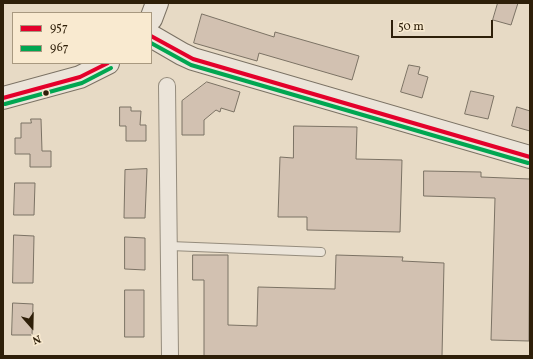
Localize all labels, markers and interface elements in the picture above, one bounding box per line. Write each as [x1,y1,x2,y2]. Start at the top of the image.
legend [12,12,152,64]
scale bar [393,12,495,38]
text: 50 m [398,19,424,35]
text: 957 [50,20,68,36]
text: 967 [50,40,69,56]
unlabelled marker [41,88,51,98]
north arrow [12,307,52,347]
text: N [30,330,43,347]

